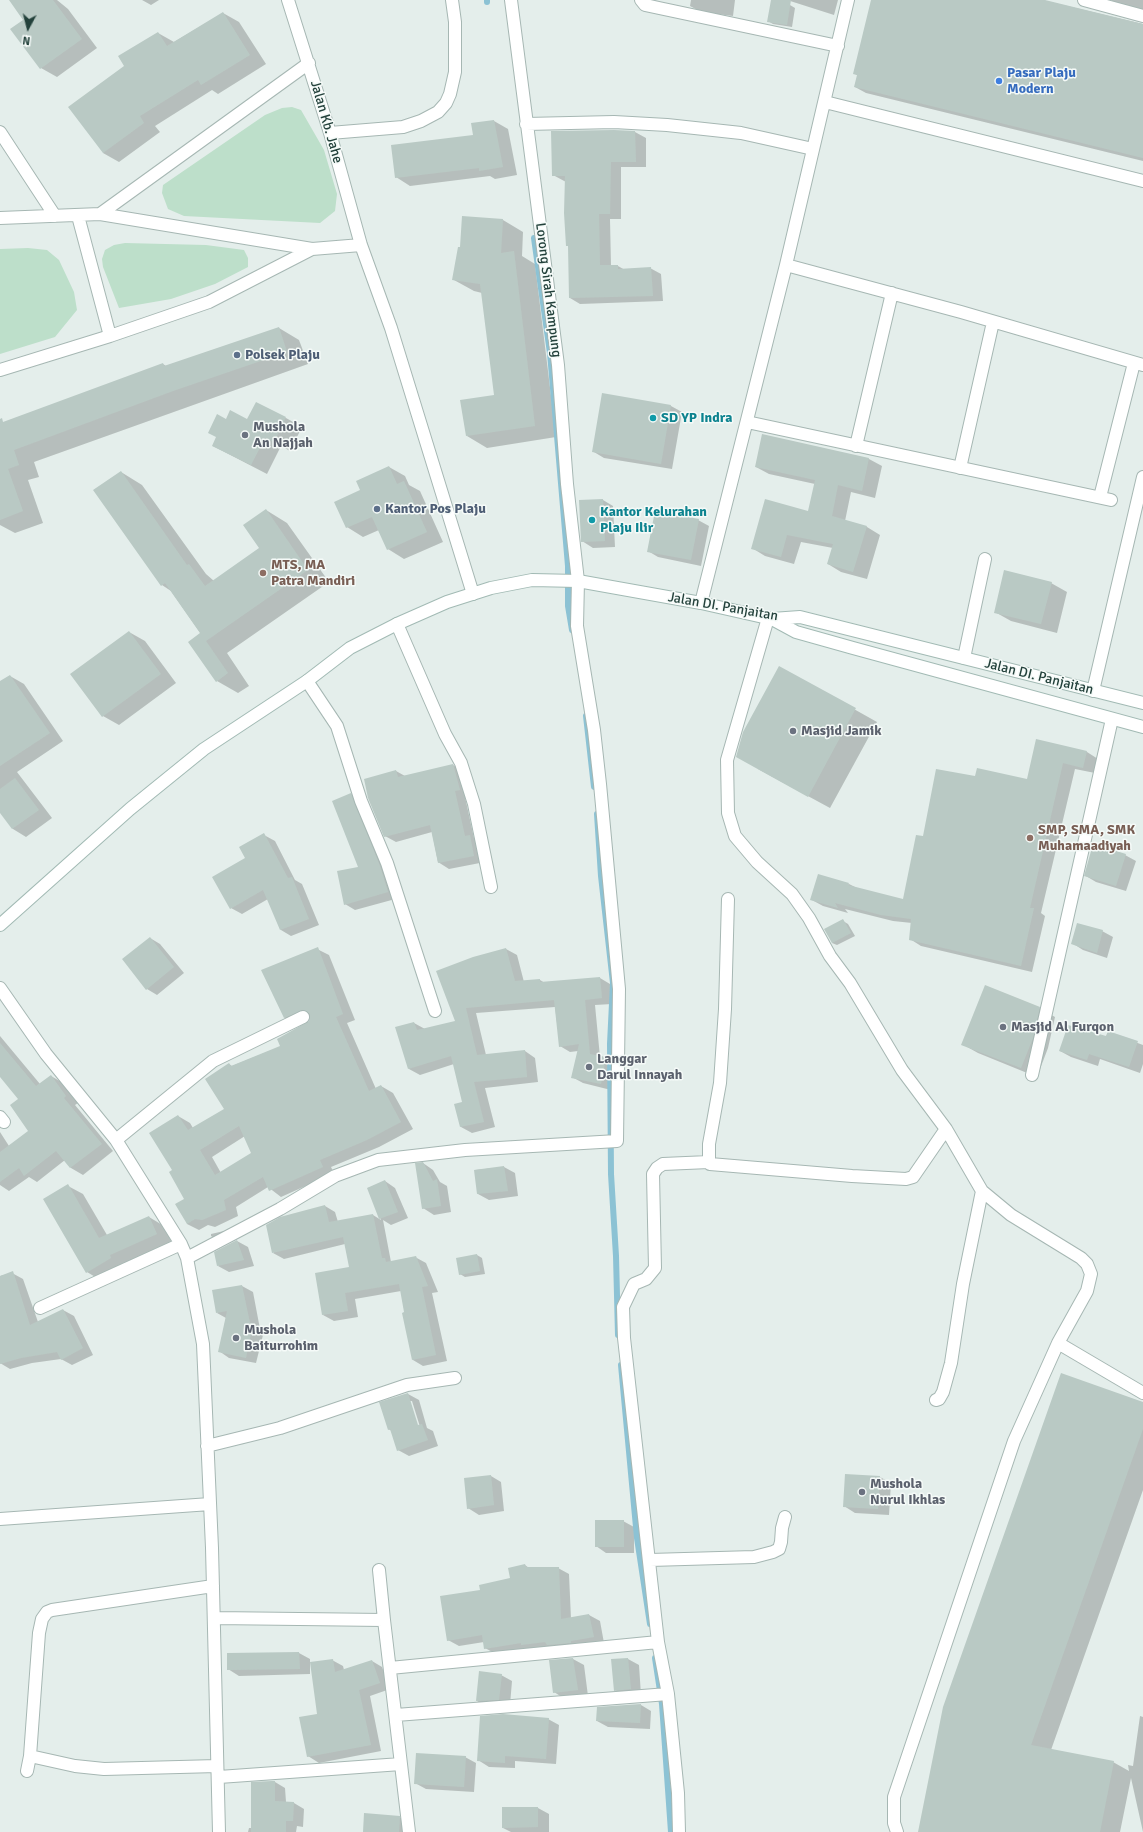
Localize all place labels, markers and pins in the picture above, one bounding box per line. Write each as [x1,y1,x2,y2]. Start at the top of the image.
place label: Pasar Plaju Modern [1007,65,1076,98]
marker: Pasar Plaju Modern [994,76,1004,86]
place label: Polsek Plaju [245,347,320,363]
marker: Polsek Plaju [232,350,242,360]
place label: SD YP Indra [661,410,732,426]
marker: SD YP Indra [648,413,658,423]
place label: Mushola An Najjah [253,419,313,452]
marker: Mushola An Najjah [240,430,250,440]
place label: Kantor Pos Plaju [385,501,486,517]
marker: Kantor Pos Plaju [372,504,382,514]
place label: Kantor Kelurahan Plaju Ilir [600,504,707,536]
marker: Kantor Kelurahan Plaju Ilir [587,515,597,525]
place label: MTS, MA Patra Mandiri [271,557,355,590]
marker: MTS, MA Patra Mandiri [258,568,268,578]
place label: Masjid Jamik [801,723,881,739]
marker: Masjid Jamik [788,726,798,736]
place label: SMP, SMA, SMK Muhamaadiyah [1038,822,1135,854]
marker: SMP, SMA, SMK Muhamaadiyah [1025,833,1035,843]
place label: Masjid Al Furqon [1011,1019,1114,1035]
marker: Masjid Al Furqon [998,1022,1008,1032]
place label: Langgar Darul Innayah [597,1051,682,1084]
marker: Langgar Darul Innayah [584,1062,594,1072]
place label: Mushola Baiturrohim [244,1322,318,1354]
marker: Mushola Baiturrohim [231,1333,241,1343]
place label: Mushola Nurul Ikhlas [870,1476,945,1508]
marker: Mushola Nurul Ikhlas [857,1487,867,1497]

